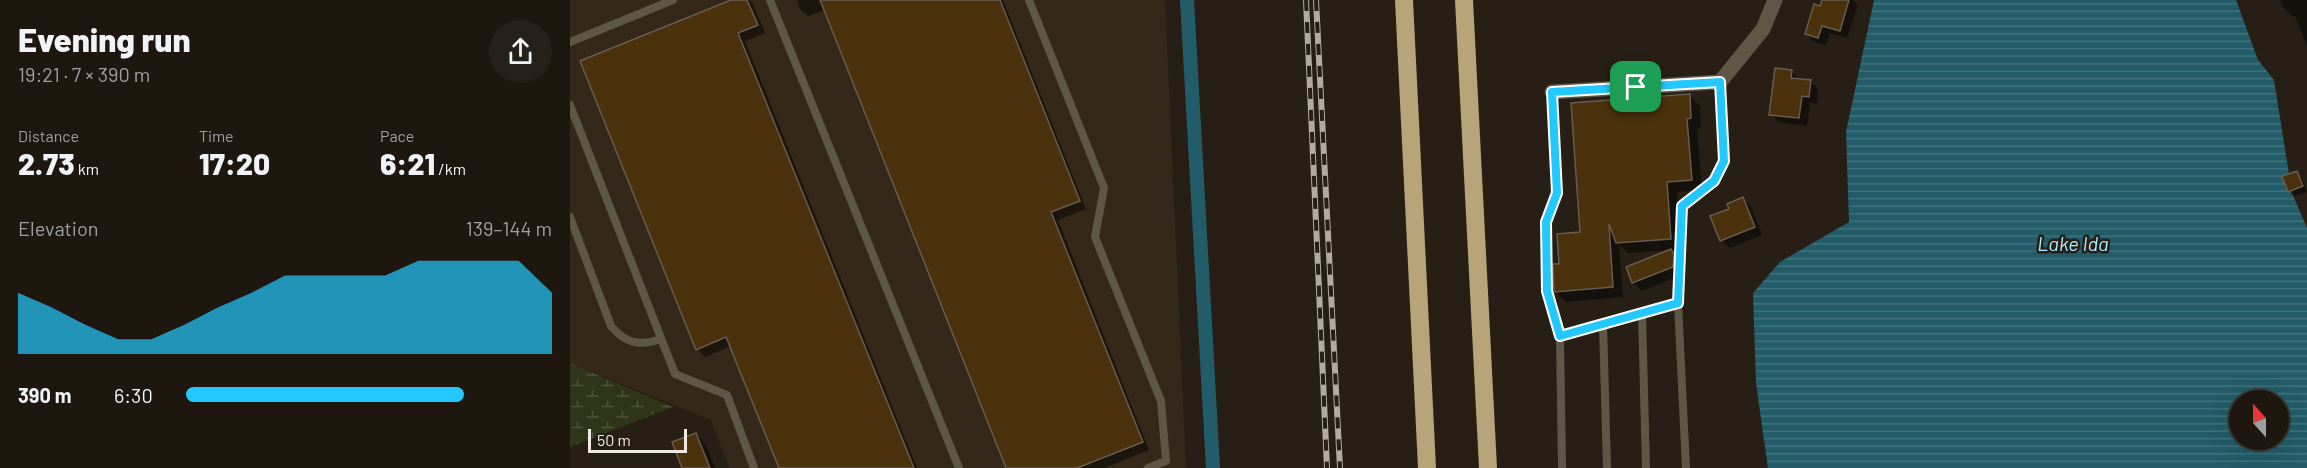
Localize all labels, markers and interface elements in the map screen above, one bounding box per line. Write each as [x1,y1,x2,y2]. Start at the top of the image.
text: Evening run [18,19,191,59]
button: share [489,20,552,83]
pin [1610,61,1661,112]
text: 19:21 · 7 × 390 m [18,62,150,86]
icon: arrive [1619,70,1652,103]
text: Distance [18,126,79,145]
text: Time [199,126,234,145]
text: Pace [380,126,414,145]
text: 2.73 [18,145,75,181]
text: 17:20 [199,145,270,181]
text: 6:21 [380,145,435,181]
text: km [75,159,99,178]
text: /km [435,159,466,178]
text: Elevation [18,216,99,240]
text: 139–144 m [466,216,552,240]
water label: Lake Ida [2037,231,2109,255]
text: 390 m [18,383,72,407]
text: 6:30 [114,383,153,407]
north arrow [2229,390,2289,450]
map controls [2229,390,2289,450]
scale bar [588,426,687,454]
text: 50 m [597,430,631,449]

